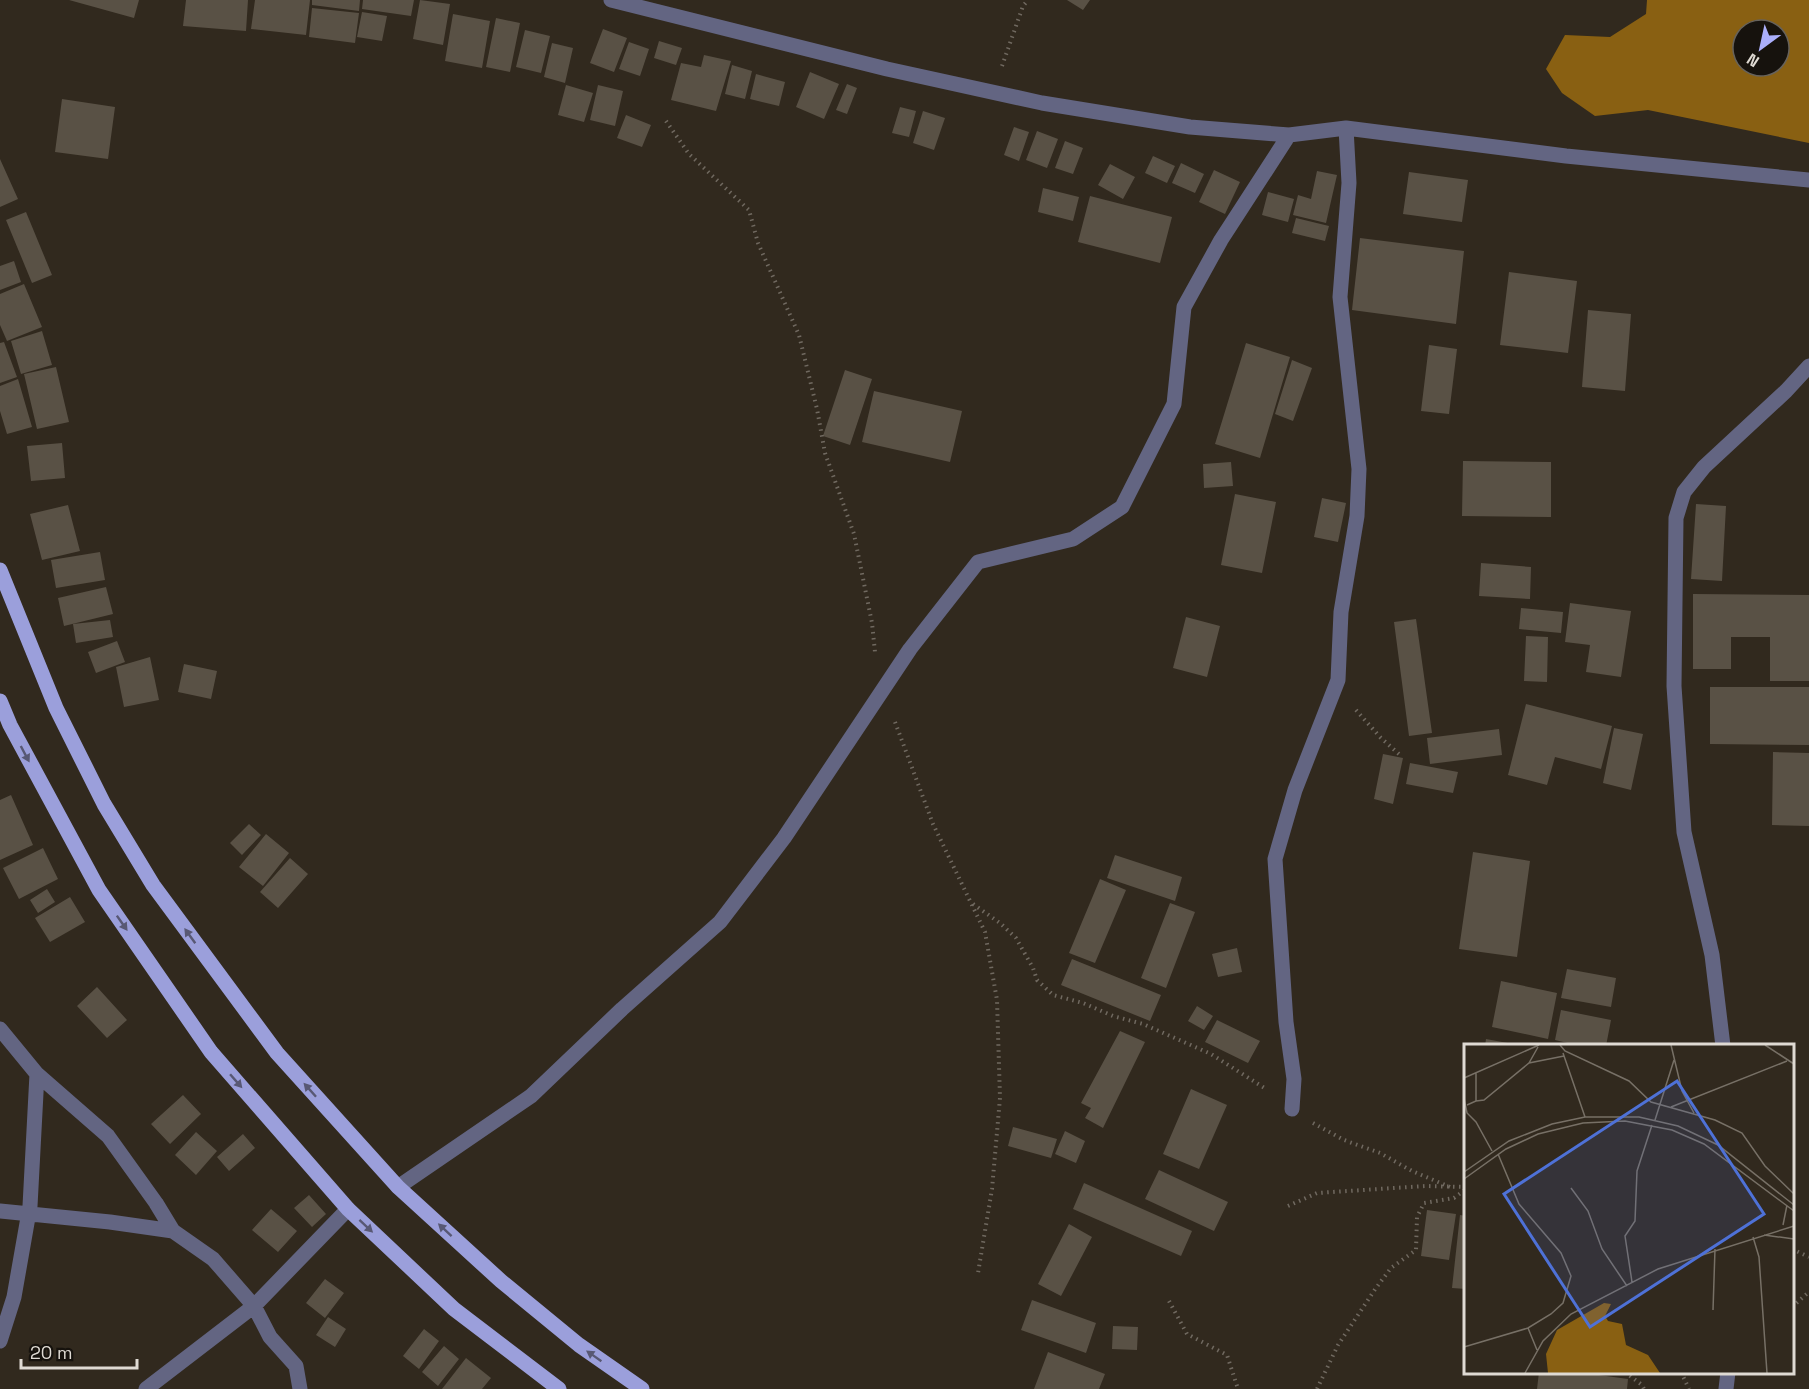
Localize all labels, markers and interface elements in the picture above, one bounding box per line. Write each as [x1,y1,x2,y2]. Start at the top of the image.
north arrow [1731,18,1791,78]
text: N [1743,48,1763,72]
one-way arrow [20,745,30,762]
one-way arrow [116,914,128,930]
one-way arrow [185,928,197,943]
inset map [1464,1044,1794,1374]
one-way arrow [229,1073,242,1088]
one-way arrow [303,1082,317,1097]
one-way arrow [358,1219,373,1232]
one-way arrow [438,1224,453,1237]
scale bar [21,1332,136,1370]
text: 20 m [30,1341,73,1364]
one-way arrow [586,1351,602,1362]

